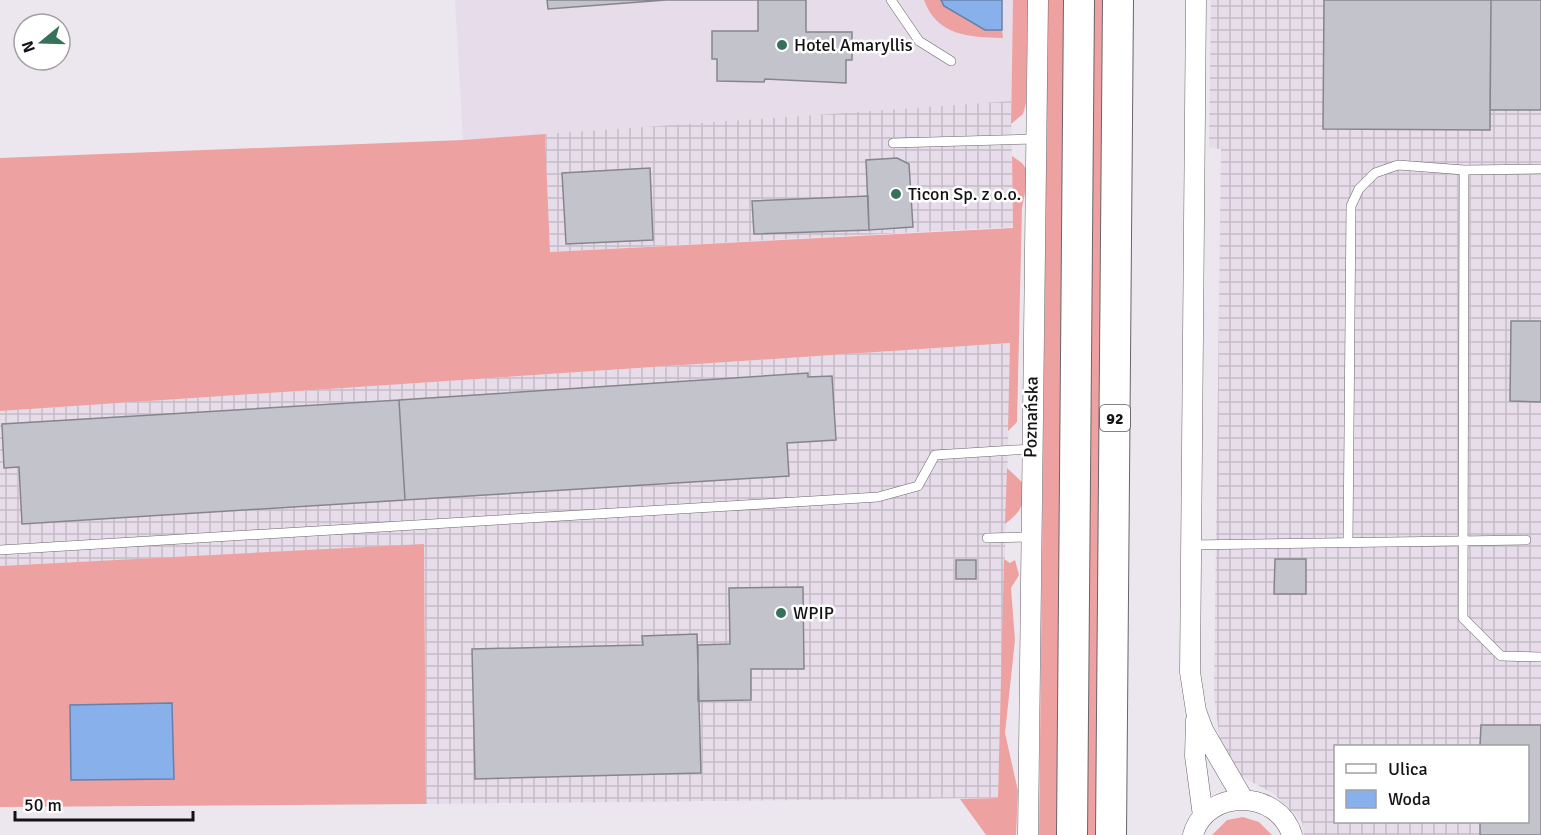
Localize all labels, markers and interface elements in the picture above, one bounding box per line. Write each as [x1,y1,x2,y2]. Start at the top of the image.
north arrow [12,12,72,72]
place label: Hotel Amaryllis [794,34,913,56]
text: N [17,38,40,55]
marker: Hotel Amaryllis [775,38,789,52]
place label: Ticon Sp. z o.o. [908,183,1021,205]
marker: Ticon Sp. z o.o. [889,187,903,201]
street label: Poznańska [1019,376,1043,458]
road number: 92 [1100,405,1130,431]
place label: WPIP [793,602,834,624]
marker: WPIP [774,606,788,620]
legend [1334,745,1529,823]
text: Ulica [1388,758,1428,780]
scale bar [15,784,194,822]
text: Woda [1388,788,1431,810]
text: 50 m [24,794,62,816]

